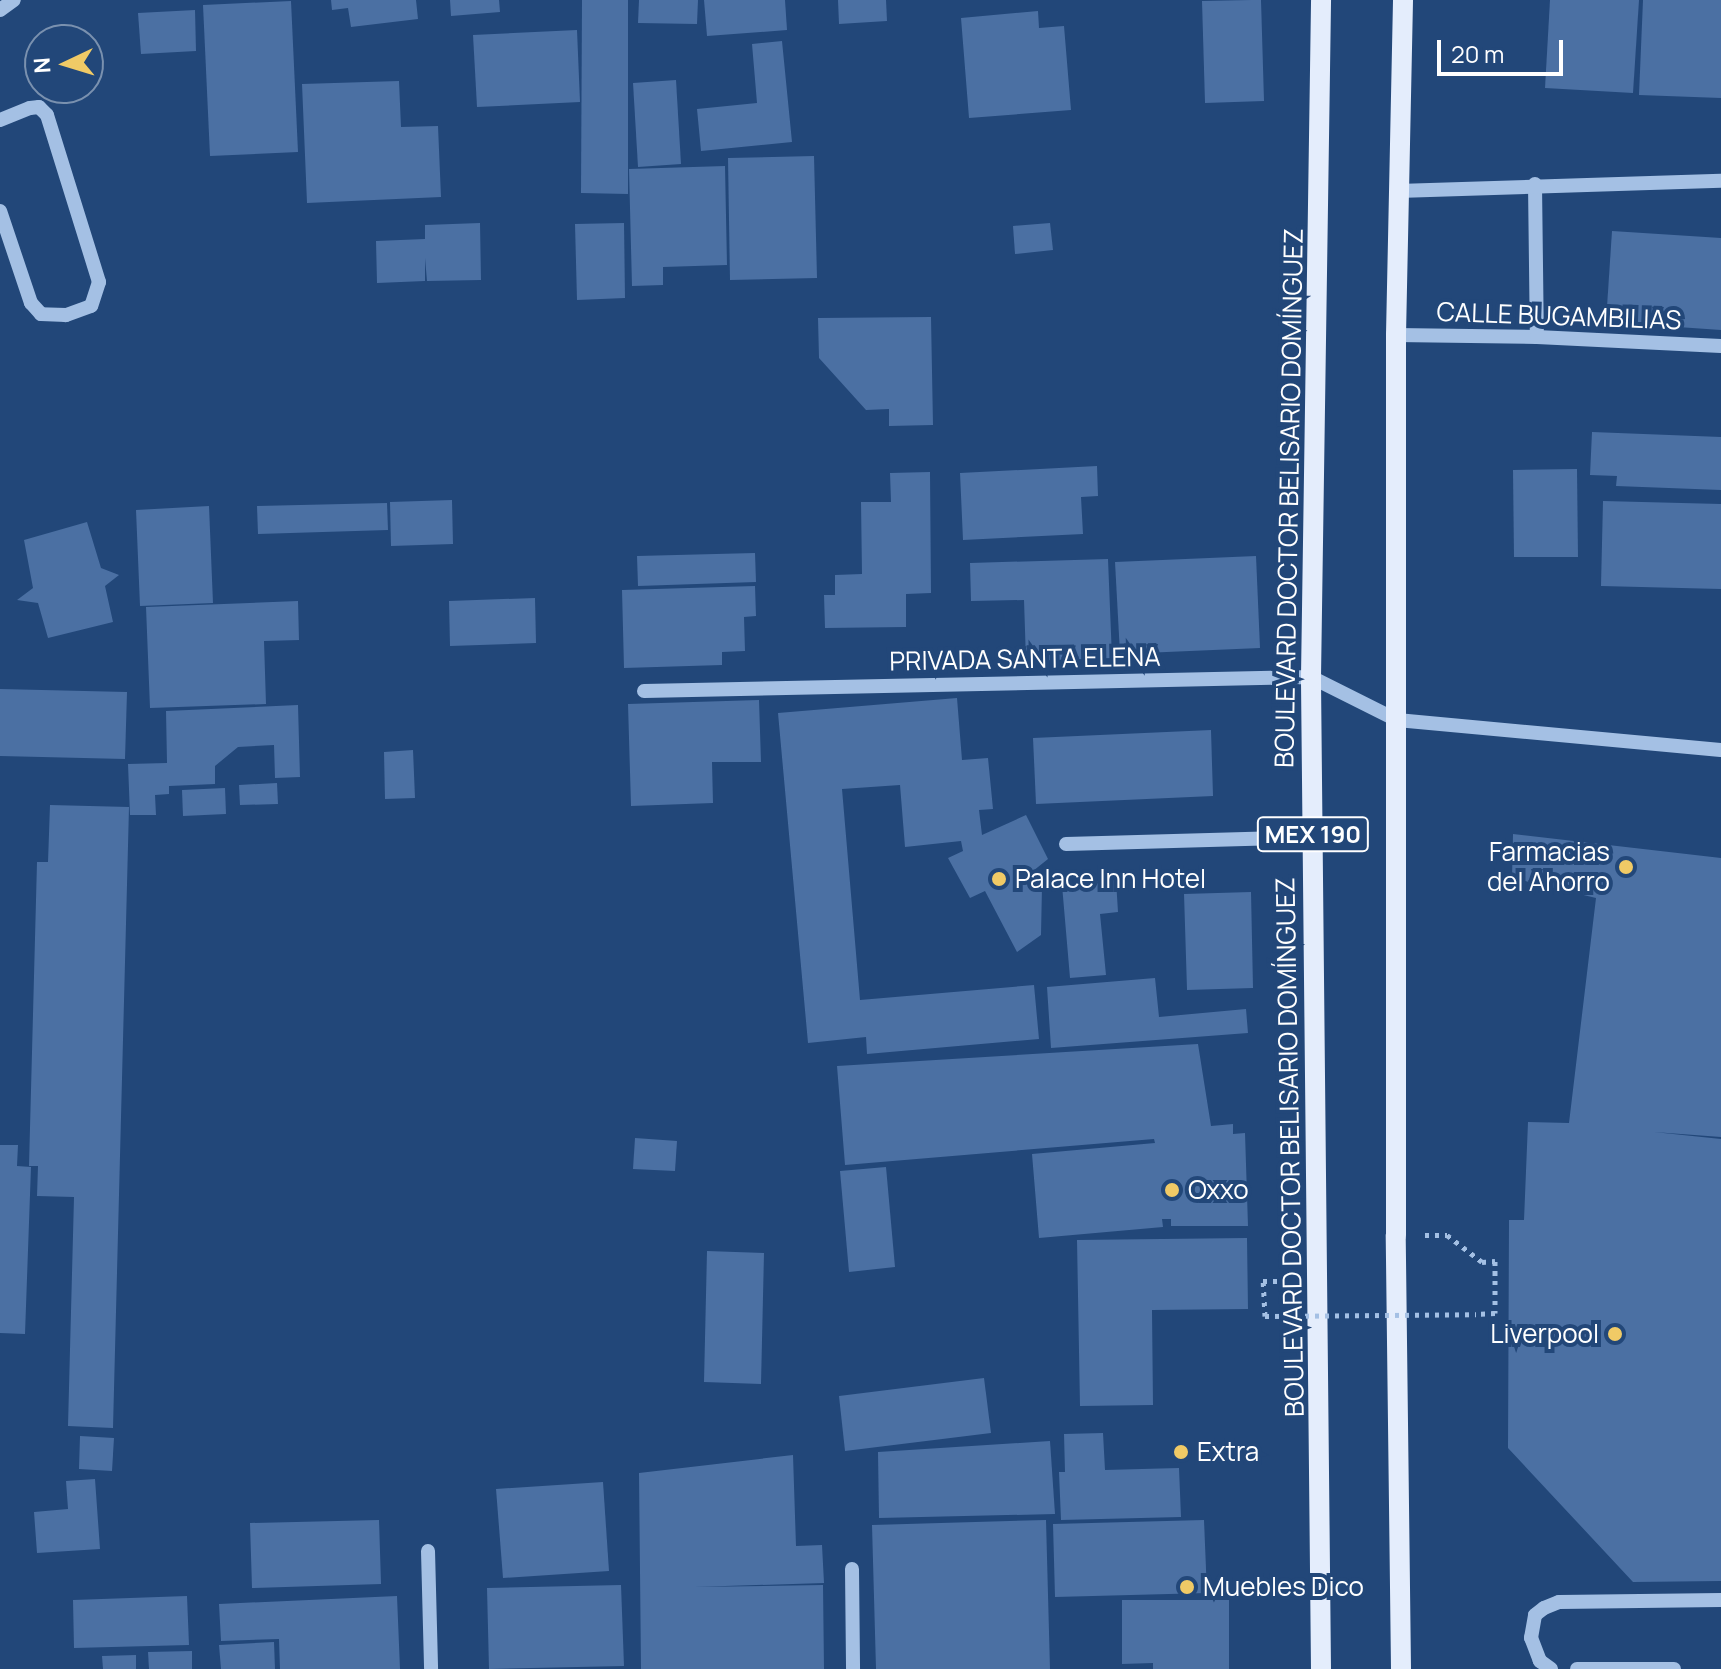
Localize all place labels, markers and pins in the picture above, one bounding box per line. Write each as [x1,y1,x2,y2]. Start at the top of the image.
place label: Farmacias del Ahorro [1487,836,1610,898]
marker: Farmacias del Ahorro [1617,858,1635,876]
place label: Palace Inn Hotel [1015,863,1206,895]
marker: Palace Inn Hotel [990,870,1008,888]
place label: Oxxo [1188,1174,1249,1206]
marker: Oxxo [1163,1181,1181,1199]
place label: Liverpool [1490,1318,1599,1350]
marker: Liverpool [1606,1325,1624,1343]
place label: Extra [1197,1436,1259,1468]
marker: Extra [1172,1443,1190,1461]
place label: Muebles Dico [1203,1571,1364,1603]
marker: Muebles Dico [1178,1578,1196,1596]

